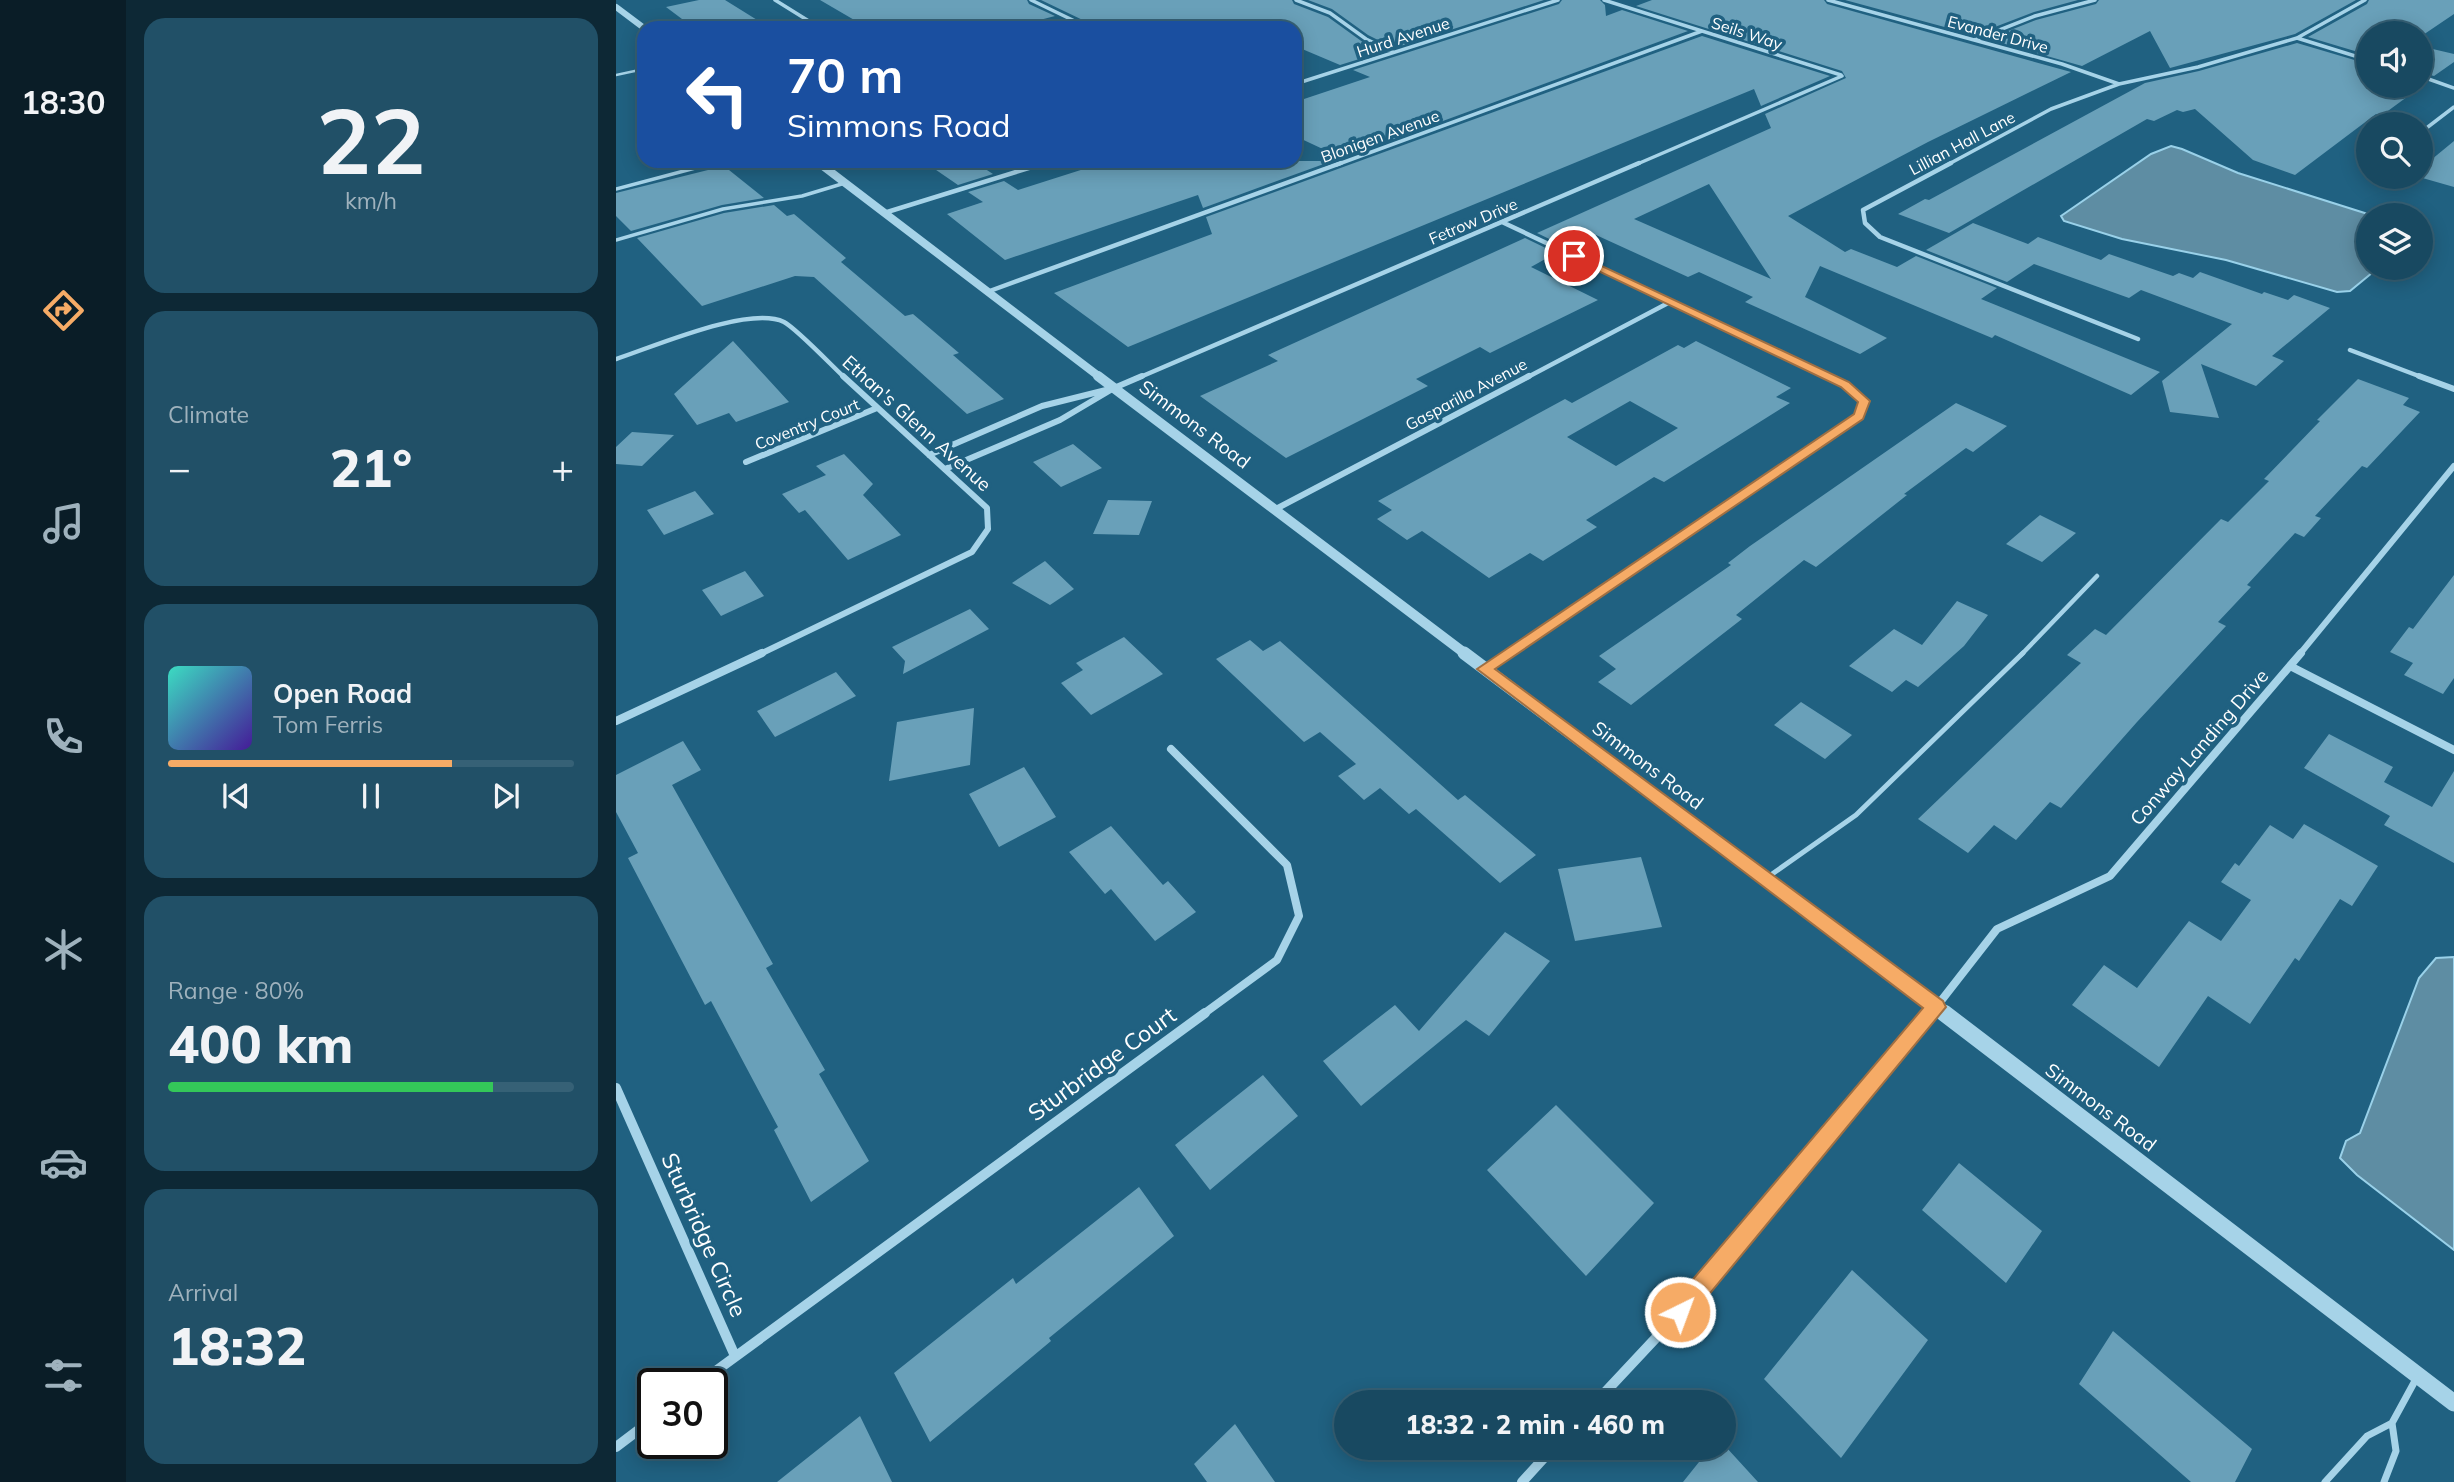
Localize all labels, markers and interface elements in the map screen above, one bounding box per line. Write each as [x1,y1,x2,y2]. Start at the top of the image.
street label: Evander Drive [1945,11,2051,57]
street label: Seils Way [1709,12,1785,54]
street label: Hurd Avenue [1354,13,1452,61]
map controls [2356,21,2433,280]
button: sound [2356,21,2433,98]
text: 70 m [787,44,903,105]
icon: left [672,49,763,140]
text: 18:30 [21,82,105,122]
text: 22 [316,83,426,197]
text: Simmons Road [787,105,1010,145]
street label: Blonigen Avenue [1318,105,1442,167]
street label: Lillian Hall Lane [1906,107,2018,179]
button: search [2356,112,2433,189]
text: km/h [345,186,397,215]
street label: Fetrow Drive [1426,193,1520,249]
button: layers [2356,203,2433,280]
pin [1544,226,1604,286]
icon: arrive [1555,237,1593,275]
icon: directions [39,286,88,335]
street label: Ethan's Glenn Avenue [838,350,996,496]
street label: Gasparilla Avenue [1402,353,1530,435]
street label: Simmons Road [1135,374,1255,474]
street label: Coventry Court [752,394,863,454]
text: Climate [168,400,249,429]
text: 21° [330,435,412,500]
text: − [168,444,191,492]
text: + [551,444,574,492]
icon: music [39,499,88,548]
street label: Conway Landing Drive [2125,664,2273,830]
text: Open Road [273,677,412,710]
text: Tom Ferris [273,710,383,739]
icon: phone [39,712,88,761]
street label: Simmons Road [1588,715,1708,815]
icon: previous [217,777,255,815]
icon: pause [352,777,390,815]
icon: next [487,777,525,815]
icon: climate [39,925,88,974]
text: Range · 80% [168,976,304,1005]
street label: Sturbridge Court [1022,1000,1181,1127]
text: 400 km [168,1011,353,1076]
street label: Simmons Road [2041,1057,2161,1157]
icon: car [39,1138,88,1187]
street label: Sturbridge Circle [655,1148,754,1321]
position arrow [1643,1275,1717,1349]
text: Arrival [168,1278,238,1307]
text: 18:32 [168,1313,306,1378]
icon: filters [39,1351,88,1400]
speed limit sign: 30 [637,1368,728,1459]
text: 18:32 · 2 min · 460 m [1405,1408,1665,1441]

